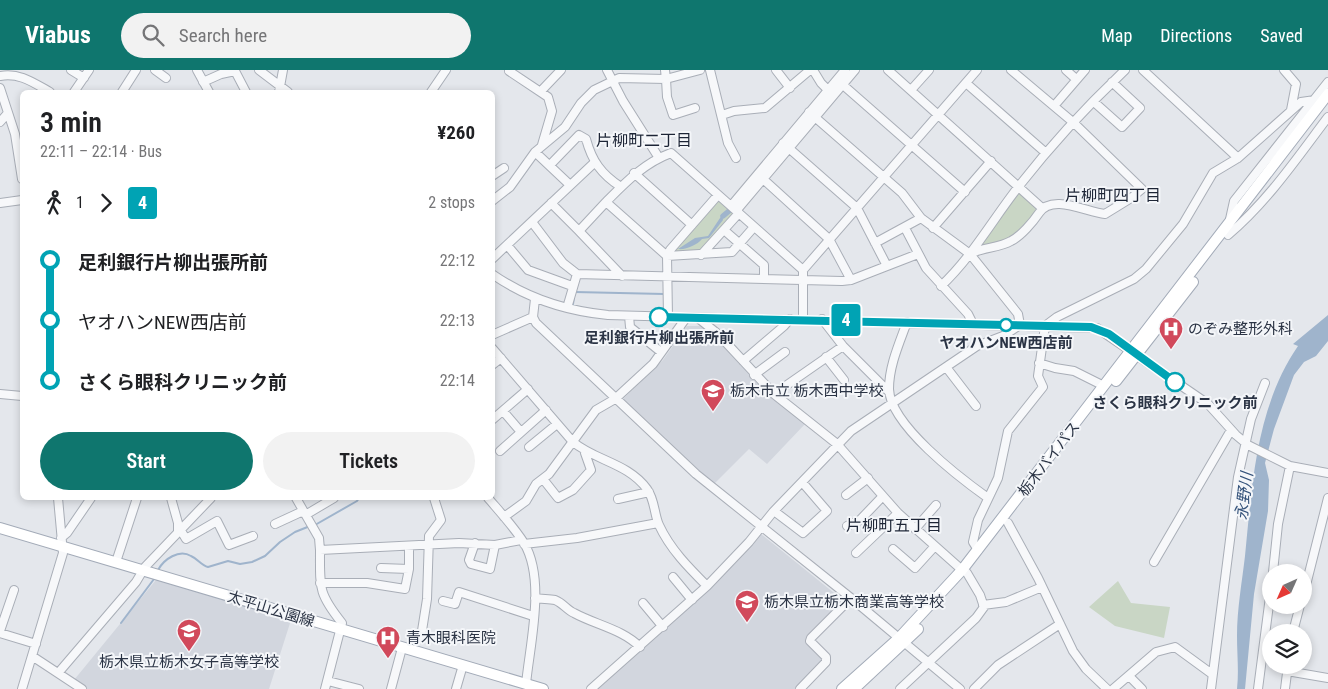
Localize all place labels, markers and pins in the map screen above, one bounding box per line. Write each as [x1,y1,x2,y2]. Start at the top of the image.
marker: 足利銀行片柳出張所前 [649,307,669,327]
hospital icon: のぞみ整形外科 [1158,316,1184,350]
marker: ヤオハンNEW西店前 [999,318,1013,332]
place label: のぞみ整形外科 [1188,320,1293,338]
place label: 足利銀行片柳出張所前 [584,329,734,347]
place label: ヤオハンNEW西店前 [940,334,1072,352]
marker: さくら眼科クリニック前 [1165,372,1185,392]
school or university icon: 栃木市立 栃木西中学校 [700,378,726,412]
place label: 栃木市立 栃木西中学校 [730,382,883,400]
place label: さくら眼科クリニック前 [1092,394,1258,412]
school or university icon: 栃木県立栃木商業高等学校 [734,589,760,623]
place label: 栃木県立栃木商業高等学校 [764,593,944,611]
school or university icon: 栃木県立栃木女子高等学校 [176,618,202,652]
hospital icon: 青木眼科医院 [375,625,401,659]
place label: 青木眼科医院 [406,629,496,647]
place label: 栃木県立栃木女子高等学校 [99,653,279,671]

